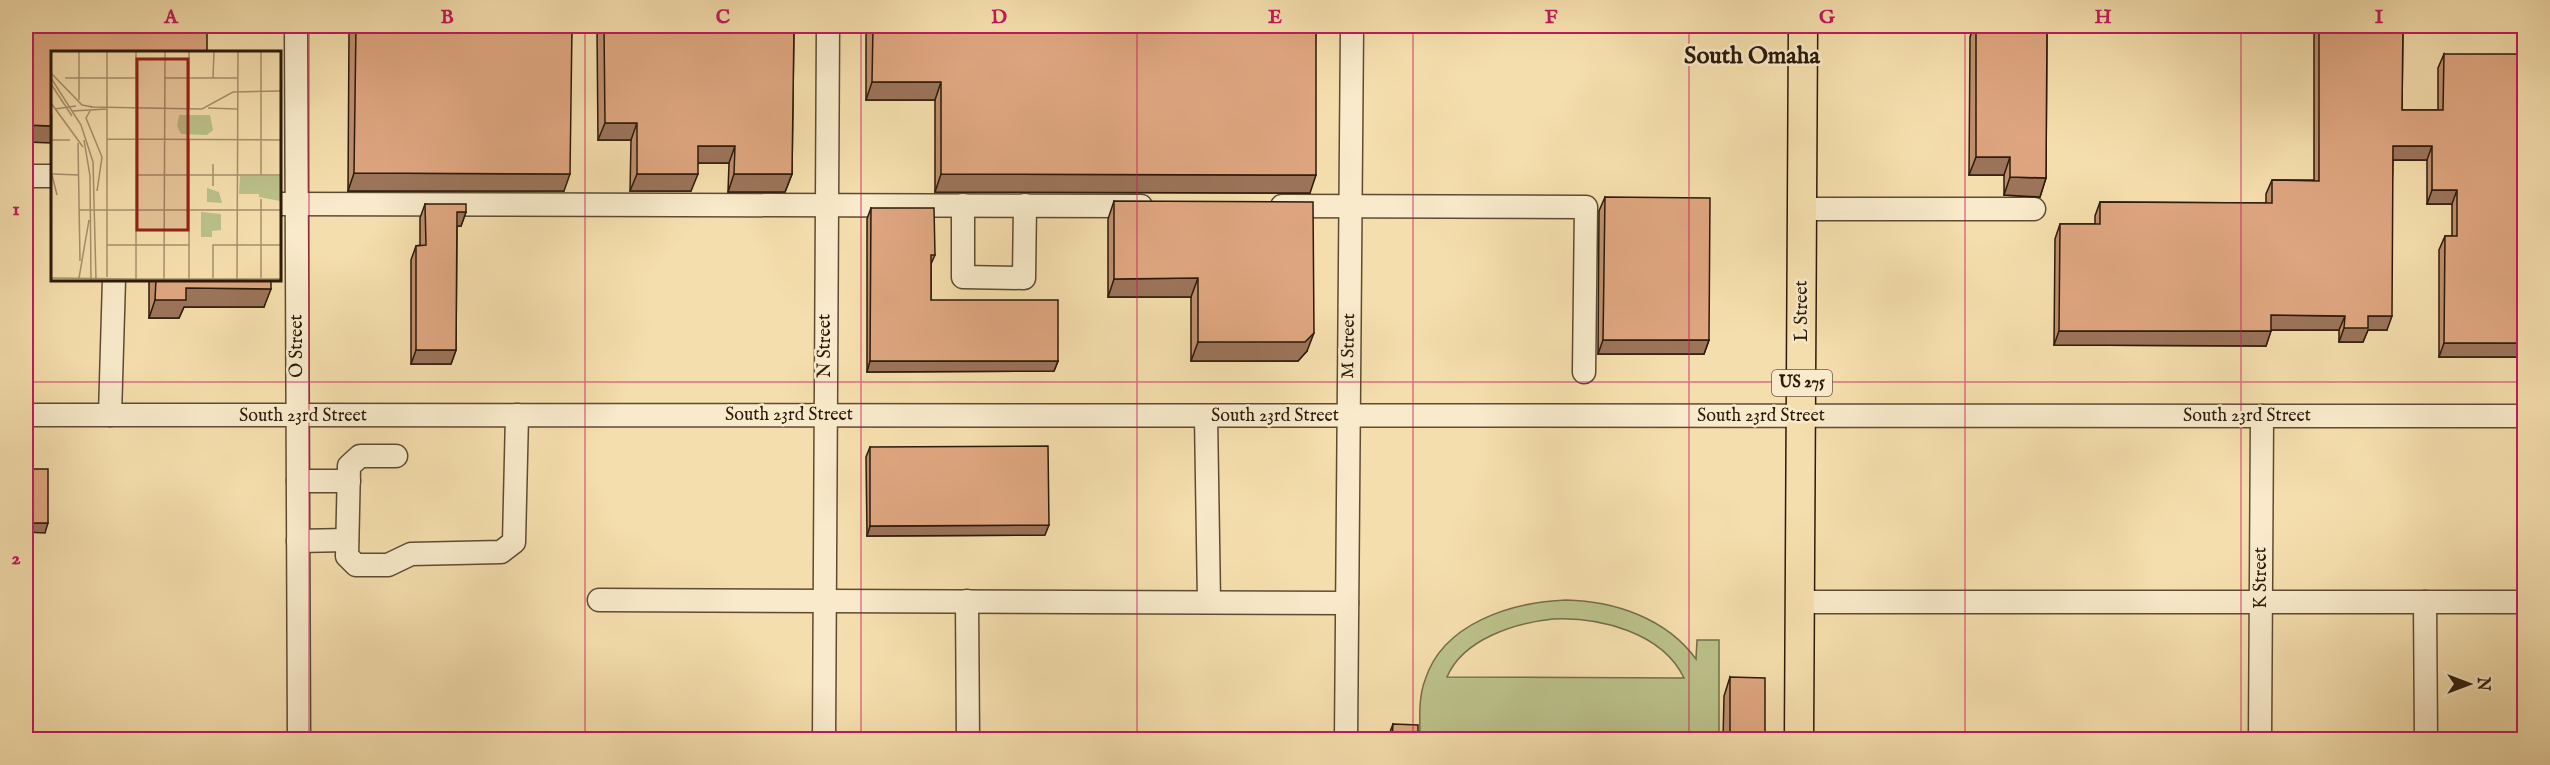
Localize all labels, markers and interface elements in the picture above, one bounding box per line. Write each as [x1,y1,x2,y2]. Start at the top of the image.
text: A [163,5,179,30]
text: B [440,5,454,30]
text: C [716,5,730,30]
text: D [991,5,1007,30]
text: E [1268,5,1282,30]
text: F [1545,5,1558,30]
text: G [1819,5,1836,30]
text: H [2094,5,2112,30]
text: I [2375,5,2384,30]
district label: South Omaha [1684,41,1821,72]
inset map [51,51,280,280]
text: 1 [12,197,20,222]
street label: L Street [1791,280,1814,342]
street label: M Street [1337,313,1361,379]
street label: O Street [286,314,309,378]
street label: N Street [814,314,837,378]
road number: US 275 [1772,370,1832,396]
street label: South 23rd Street [725,404,853,427]
street label: South 23rd Street [239,405,367,428]
street label: South 23rd Street [1211,405,1339,428]
street label: South 23rd Street [1697,405,1825,428]
street label: South 23rd Street [2183,405,2311,428]
text: 2 [11,546,21,571]
street label: K Street [2250,547,2273,609]
north arrow [2439,654,2499,714]
text: N [2472,676,2492,691]

